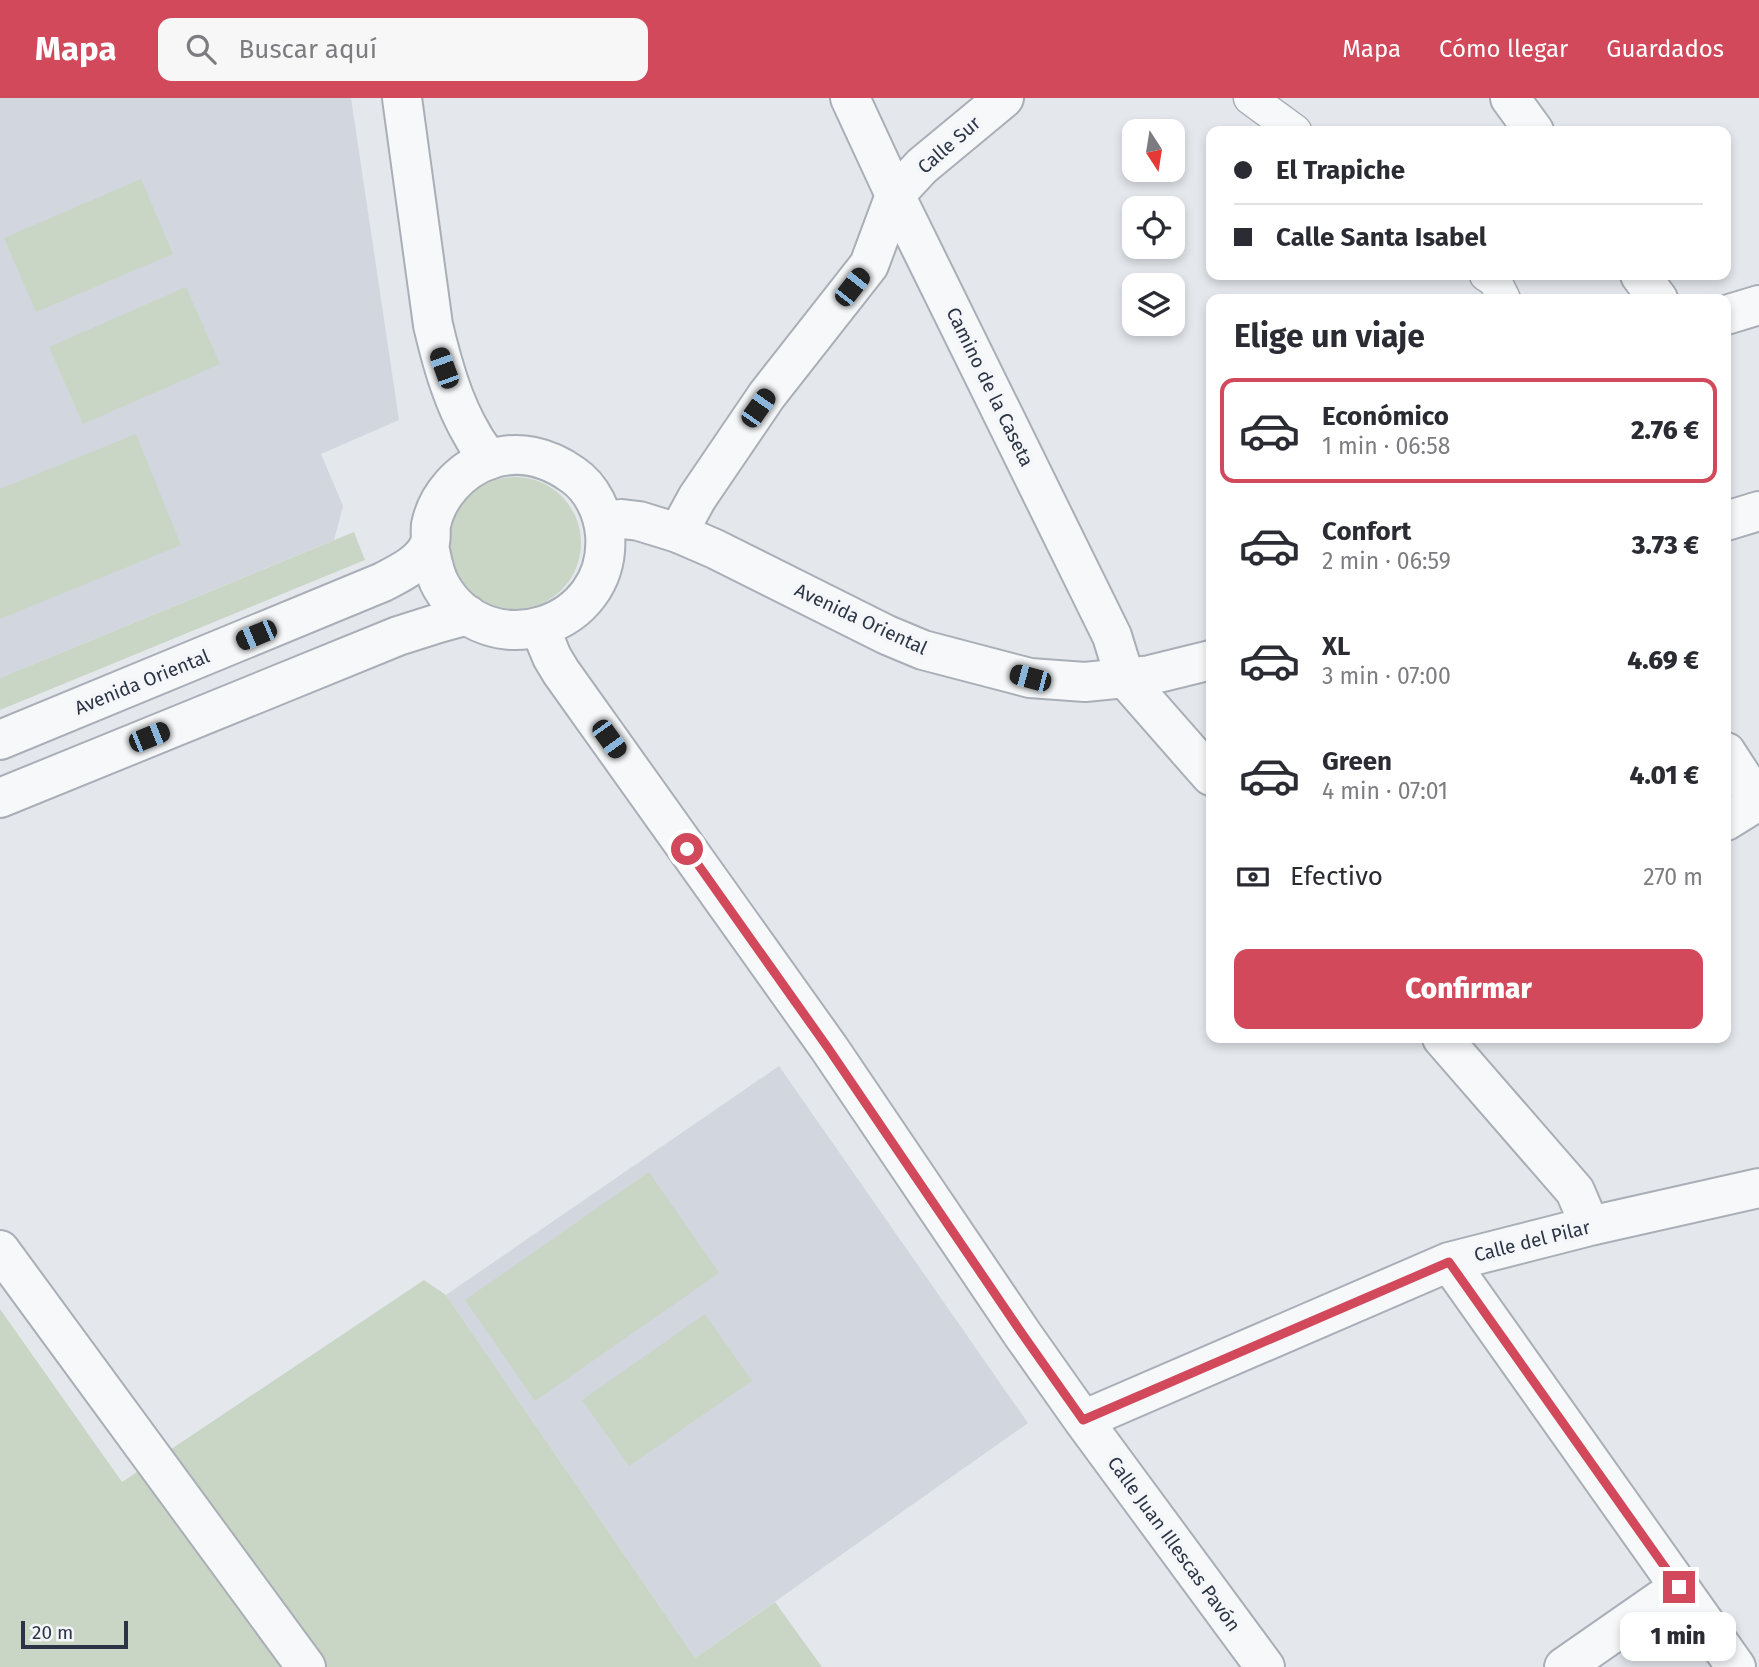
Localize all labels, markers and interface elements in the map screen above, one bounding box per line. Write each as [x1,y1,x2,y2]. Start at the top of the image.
search box [158,18,648,81]
text: Mapa [35,29,116,69]
icon: search [182,30,220,68]
text: Buscar aquí [238,34,377,65]
text: Mapa [1342,35,1401,63]
text: Cómo llegar [1439,35,1568,63]
text: Guardados [1606,35,1724,63]
street label: Calle Sur [913,111,986,179]
north arrow [1122,119,1185,182]
map controls [1122,119,1185,336]
text: El Trapiche [1276,155,1405,186]
button: locate [1122,196,1185,259]
text: Calle Santa Isabel [1276,222,1487,253]
car [831,264,874,310]
button: layers [1122,273,1185,336]
street label: Camino de la Caseta [941,304,1039,470]
text: Elige un viaje [1234,317,1425,355]
car [427,345,462,391]
car [738,385,779,431]
icon: car [1238,399,1301,462]
text: Económico [1322,401,1449,432]
text: 2.76 € [1631,415,1699,446]
text: 1 min · 06:58 [1322,432,1450,460]
icon: car [1238,514,1301,577]
text: Confort [1322,516,1411,547]
text: 3.73 € [1632,530,1699,561]
text: 2 min · 06:59 [1322,547,1451,575]
street label: Avenida Oriental [791,578,931,660]
car [233,617,280,653]
icon: car [1238,629,1301,692]
text: XL [1322,631,1350,662]
street label: Avenida Oriental [71,644,213,720]
text: 4.69 € [1627,645,1699,676]
car [1007,662,1054,694]
text: 3 min · 07:00 [1322,662,1451,690]
car [589,716,630,762]
car [126,719,173,755]
icon: car [1238,744,1301,807]
text: Green [1322,746,1392,777]
text: 4.01 € [1630,760,1699,791]
text: 4 min · 07:01 [1322,777,1448,805]
route start [671,833,703,865]
icon: cash [1234,858,1272,896]
text: Efectivo [1290,861,1383,892]
text: 270 m [1643,863,1703,891]
button: Confirmar [1234,949,1703,1029]
street label: Calle del Pilar [1472,1215,1593,1267]
street label: Calle Juan Illescas Pavón [1103,1452,1245,1636]
route end [1663,1571,1695,1603]
callout: 1 min [1621,1612,1737,1660]
scale bar [21,1618,128,1650]
text: 20 m [32,1621,73,1644]
text: 1 min [1650,1622,1706,1650]

